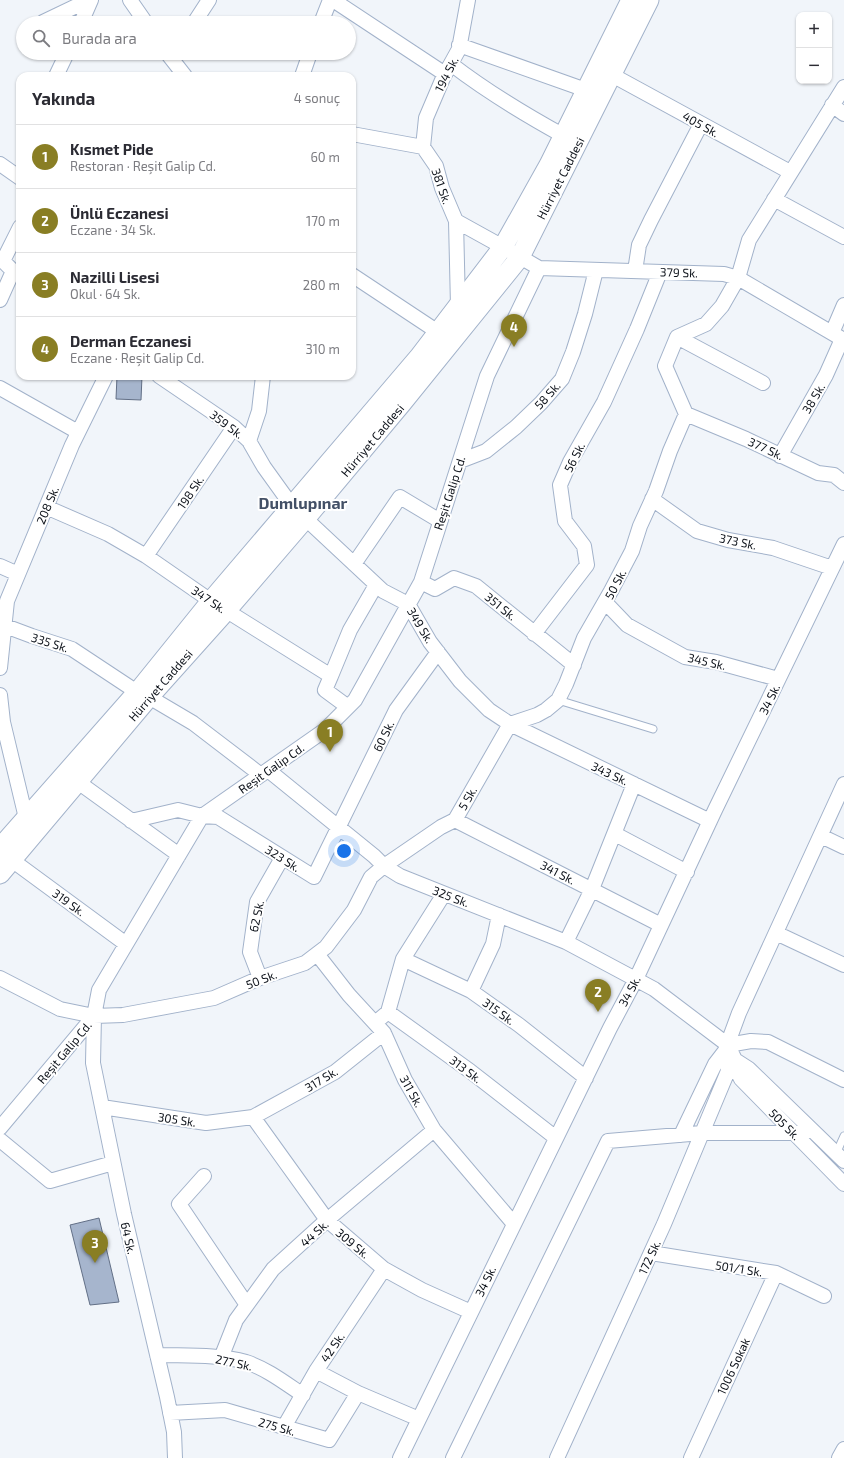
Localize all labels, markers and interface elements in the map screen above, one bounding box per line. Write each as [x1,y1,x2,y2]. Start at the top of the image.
map controls [796,12,832,84]
button: + [796,12,832,48]
search box [16,16,356,60]
icon: search [30,27,52,49]
text: Burada ara [62,29,137,47]
button: − [796,48,832,84]
street label: 194 Sk. [431,54,461,94]
text: Yakında [32,88,95,108]
text: 4 sonuç [294,90,340,106]
street label: 405 Sk. [680,108,722,140]
street label: Hürriyet Caddesi [533,135,587,221]
text: Kısmet Pide [70,140,154,158]
text: 1 [42,149,48,165]
text: 60 m [310,149,340,165]
text: Restoran · Reşit Galip Cd. [70,158,216,174]
street label: 381 Sk. [429,166,455,206]
text: Ünlü Eczanesi [70,204,169,222]
text: 2 [41,213,49,229]
text: 170 m [306,213,340,229]
text: Eczane · 34 Sk. [70,222,156,238]
street label: 379 Sk. [660,264,698,280]
text: Nazilli Lisesi [70,268,159,286]
text: 3 [41,277,49,293]
text: 280 m [303,277,340,293]
text: Okul · 64 Sk. [70,286,140,302]
pin: 4 [501,314,527,347]
text: Derman Eczanesi [70,332,191,350]
text: 4 [41,341,49,357]
text: 310 m [305,341,340,357]
text: Eczane · Reşit Galip Cd. [70,350,204,366]
street label: 58 Sk. [531,378,563,412]
street label: 38 Sk. [799,381,827,415]
street label: Hürriyet Caddesi [338,401,406,479]
street label: 359 Sk. [208,407,246,441]
street label: 377 Sk. [746,434,786,462]
street label: 56 Sk. [561,440,587,474]
street label: Reşit Galip Cd. [430,454,468,532]
street label: 198 Sk. [174,473,206,511]
street label: 208 Sk. [33,484,61,526]
district label: Dumlupınar [259,493,348,512]
street label: 373 Sk. [718,530,758,552]
street label: 50 Sk. [601,567,629,601]
street label: 347 Sk. [189,582,229,616]
street label: 351 Sk. [483,589,519,623]
street label: 349 Sk. [405,605,437,645]
street label: 335 Sk. [30,629,70,655]
street label: Hürriyet Caddesi [125,646,195,724]
street label: 345 Sk. [687,650,727,672]
street label: 34 Sk. [756,681,782,717]
street label: 60 Sk. [370,718,396,754]
pin: 1 [317,719,343,752]
street label: Reşit Galip Cd. [235,740,307,797]
street label: 343 Sk. [589,758,631,788]
street label: 5 Sk. [455,784,479,812]
your location [334,841,354,861]
street label: 323 Sk. [263,842,303,874]
street label: 341 Sk. [538,857,578,887]
street label: 325 Sk. [431,883,471,909]
street label: 319 Sk. [50,886,88,918]
street label: 62 Sk. [246,899,266,933]
street label: 50 Sk. [244,967,278,991]
street label: 34 Sk. [615,973,643,1009]
pin: 2 [585,979,611,1012]
street label: 315 Sk. [480,995,518,1027]
street label: Reşit Galip Cd. [34,1018,95,1087]
street label: 313 Sk. [447,1052,485,1086]
street label: 317 Sk. [302,1064,340,1094]
street label: 311 Sk. [398,1073,426,1109]
street label: 505 Sk. [766,1105,804,1143]
street label: 305 Sk. [157,1109,197,1129]
street label: 44 Sk. [297,1217,331,1249]
street label: 64 Sk. [119,1221,139,1255]
street label: 309 Sk. [334,1225,372,1261]
pin: 3 [82,1230,108,1263]
street label: 172 Sk. [635,1238,663,1276]
street label: 501/1 Sk. [714,1257,764,1279]
street label: 34 Sk. [472,1263,498,1299]
street label: 42 Sk. [317,1330,347,1364]
street label: 1006 Sokak [714,1335,752,1397]
street label: 277 Sk. [214,1351,254,1373]
street label: 275 Sk. [257,1414,297,1438]

